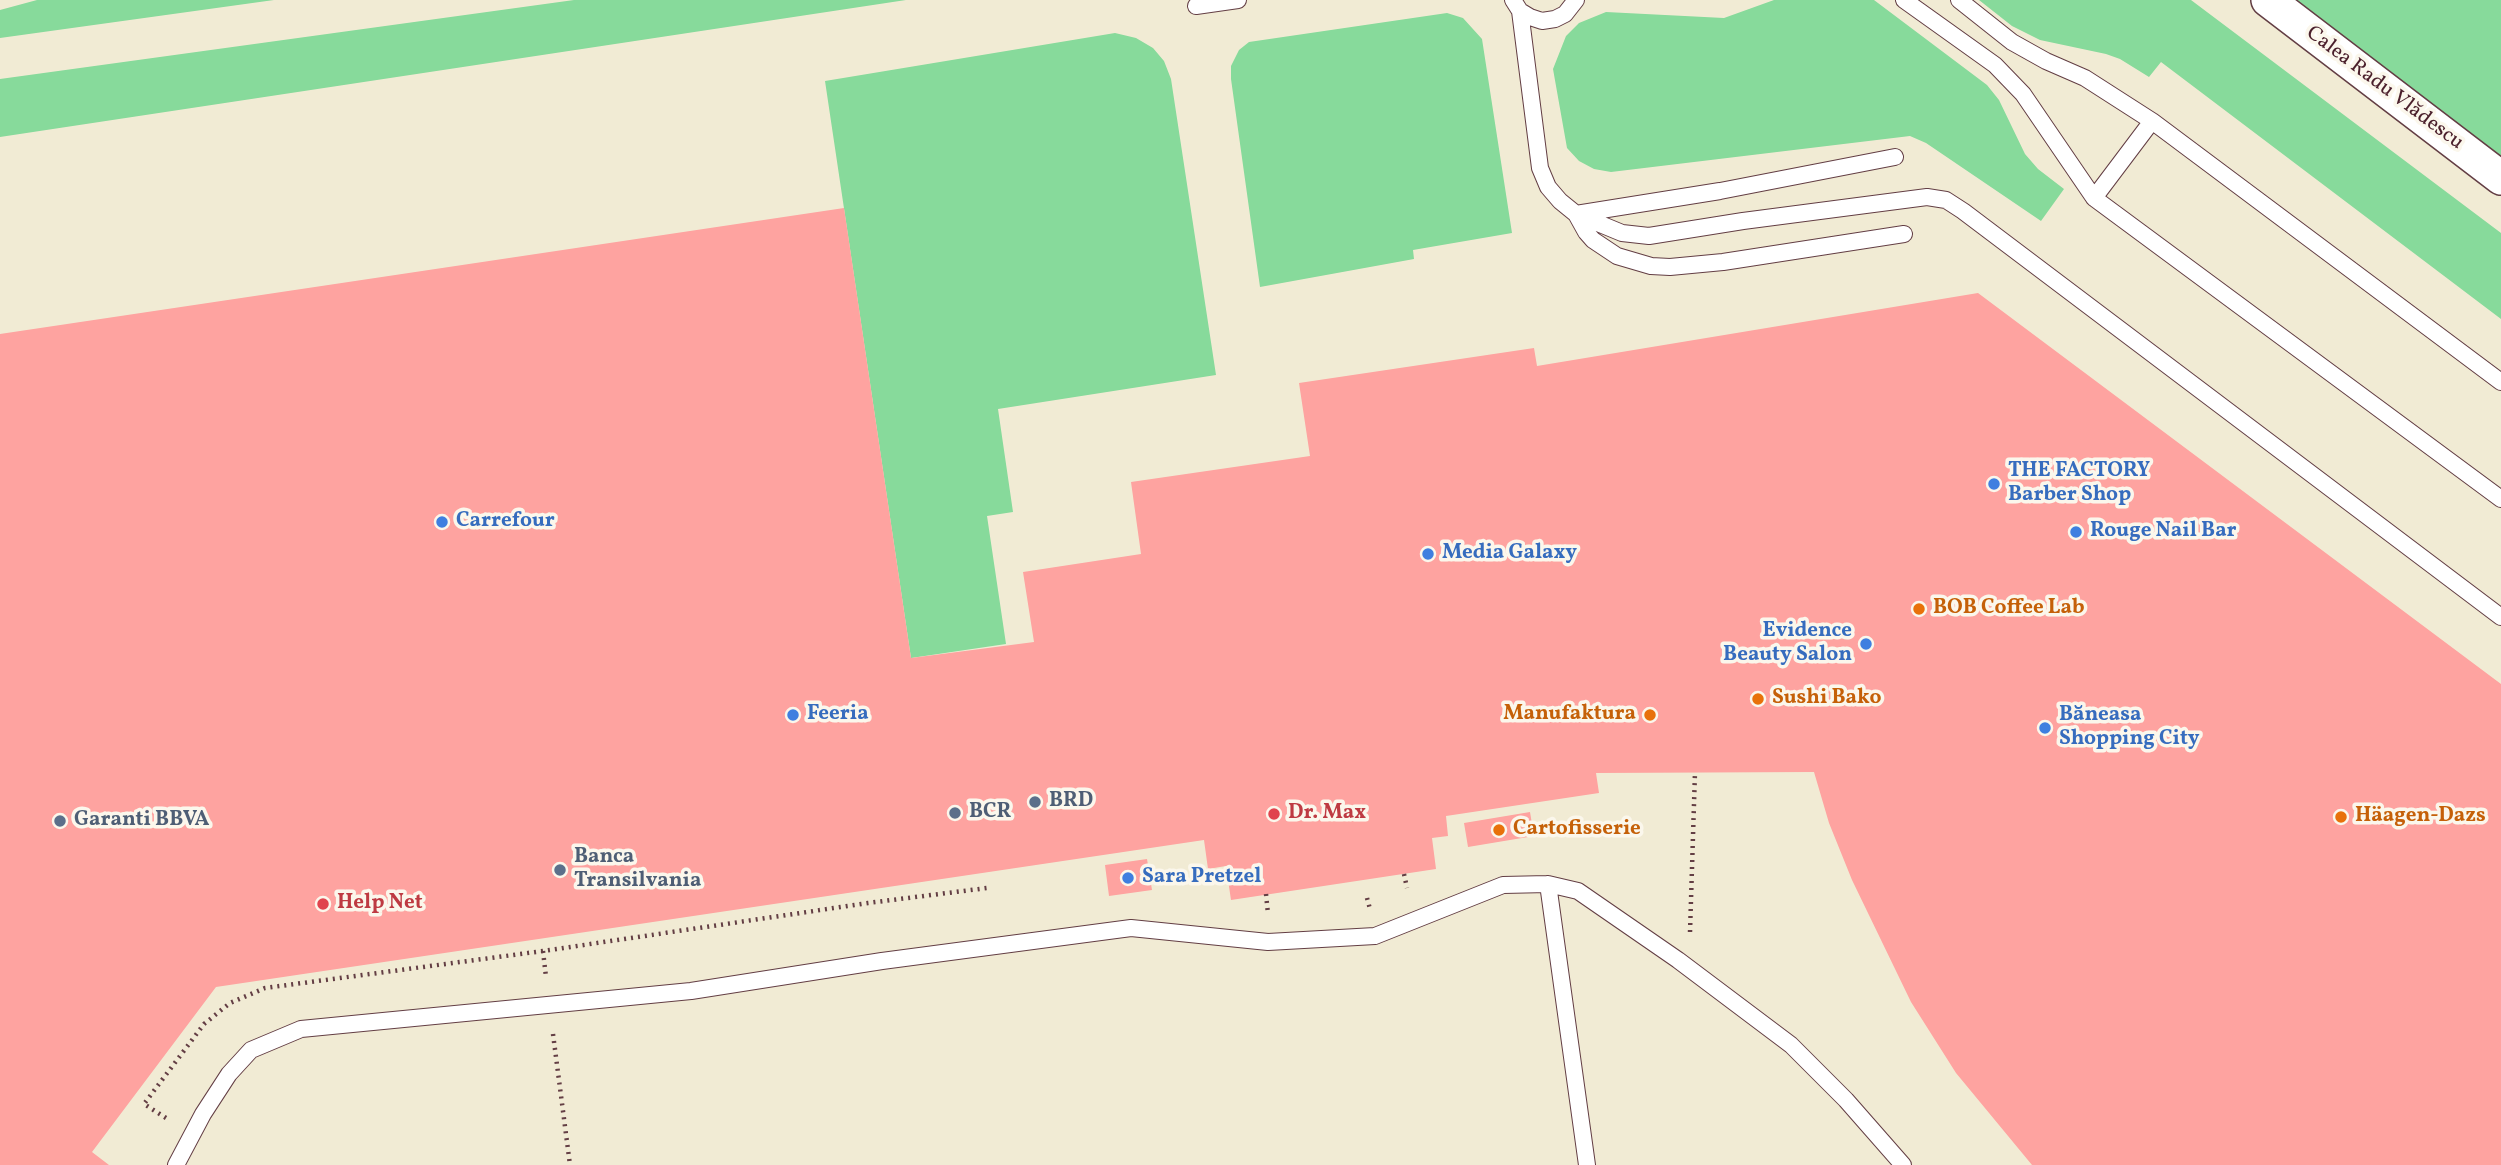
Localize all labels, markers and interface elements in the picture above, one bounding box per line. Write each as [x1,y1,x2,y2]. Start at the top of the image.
street label: Calea Radu Vlădescu [2300,22,2468,156]
place label: THE FACTORY Barber Shop [2008,459,2150,509]
marker: THE FACTORY Barber Shop [1986,476,2002,492]
place label: Carrefour [456,509,555,535]
marker: Carrefour [434,514,450,530]
place label: Rouge Nail Bar [2090,519,2237,545]
marker: Rouge Nail Bar [2068,524,2084,540]
place label: Media Galaxy [1442,541,1577,567]
marker: Media Galaxy [1420,546,1436,562]
place label: BOB Coffee Lab [1933,596,2085,622]
marker: BOB Coffee Lab [1911,601,1927,617]
place label: Evidence Beauty Salon [1723,619,1852,669]
marker: Evidence Beauty Salon [1858,636,1874,652]
place label: Sushi Bako [1772,686,1881,712]
marker: Sushi Bako [1750,691,1766,707]
place label: Feeria [807,702,869,728]
place label: Manufaktura [1503,702,1636,728]
place label: Băneasa Shopping City [2059,703,2200,753]
marker: Feeria [785,707,801,723]
marker: Manufaktura [1642,707,1658,723]
marker: Băneasa Shopping City [2037,720,2053,736]
place label: BRD [1049,789,1093,815]
marker: BRD [1027,794,1043,810]
place label: BCR [969,800,1011,826]
place label: Dr. Max [1288,801,1366,827]
place label: Häagen-Dazs [2355,804,2486,830]
marker: BCR [947,805,963,821]
marker: Dr. Max [1266,806,1282,822]
place label: Garanti BBVA [74,808,209,834]
marker: Häagen-Dazs [2333,809,2349,825]
marker: Garanti BBVA [52,813,68,829]
place label: Cartofisserie [1513,817,1641,843]
marker: Cartofisserie [1491,822,1507,838]
place label: Banca Transilvania [574,845,701,895]
marker: Banca Transilvania [552,862,568,878]
place label: Sara Pretzel [1142,865,1261,891]
marker: Sara Pretzel [1120,870,1136,886]
place label: Help Net [337,891,423,917]
marker: Help Net [315,896,331,912]

